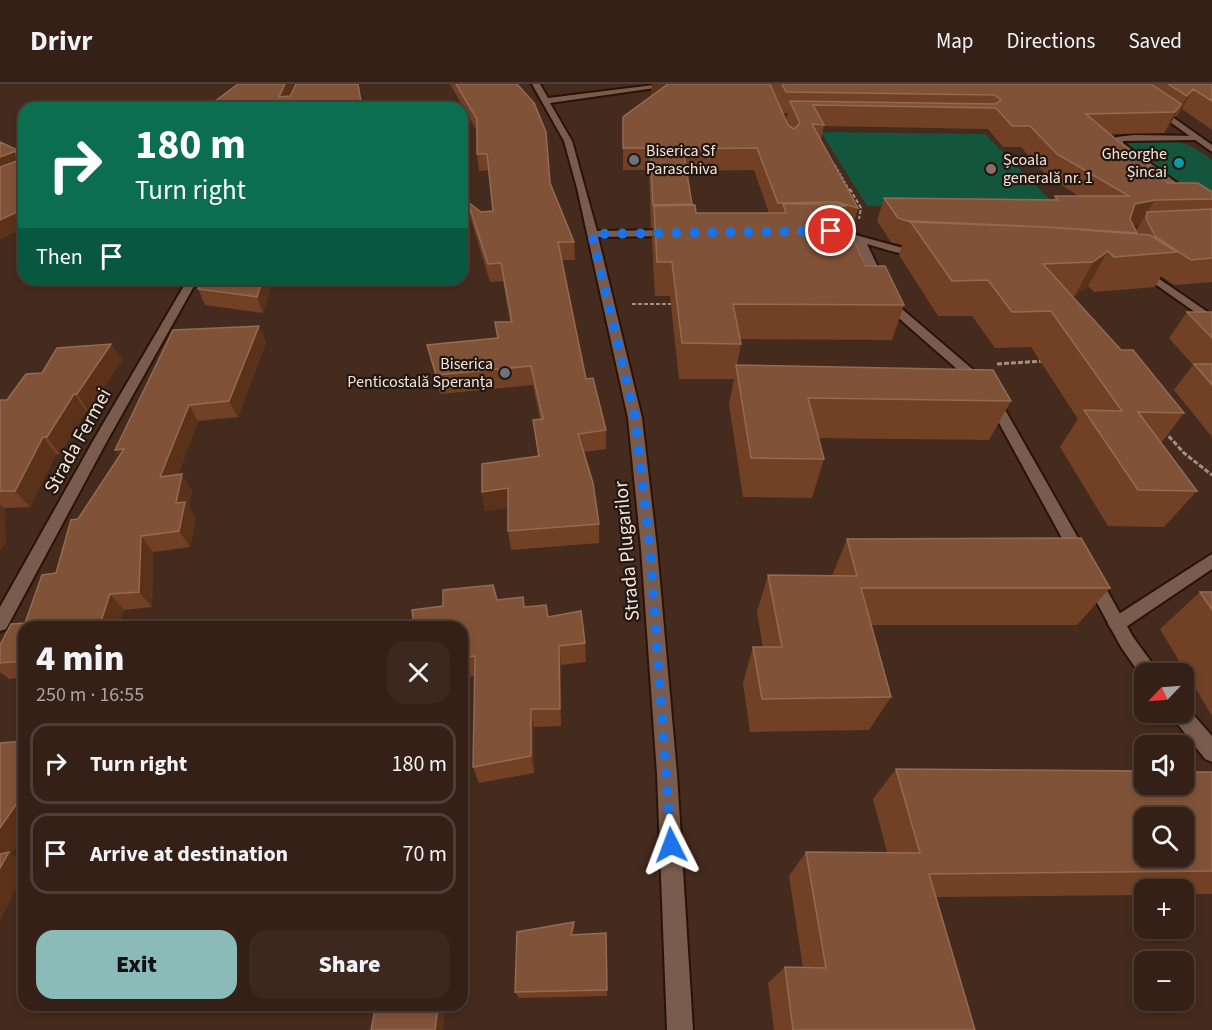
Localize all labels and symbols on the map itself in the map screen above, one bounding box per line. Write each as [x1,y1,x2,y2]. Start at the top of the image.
place label: Biserica Sf Paraschiva [646,140,718,180]
place label: Gheorghe Șincai [1102,143,1167,183]
place label: Școala generală nr. 1 [1003,149,1093,189]
marker: Biserica Sf Paraschiva [627,153,641,167]
marker: Gheorghe Șincai [1172,156,1186,170]
marker: Școala generală nr. 1 [984,162,998,176]
pin [805,205,856,256]
place label: Biserica Penticostală Speranța [347,353,493,393]
marker: Biserica Penticostală Speranța [498,366,512,380]
street label: Strada Fermei [37,383,119,499]
street label: Strada Plugarilor [607,480,647,622]
north arrow [1134,663,1194,723]
position arrow [639,813,703,877]

